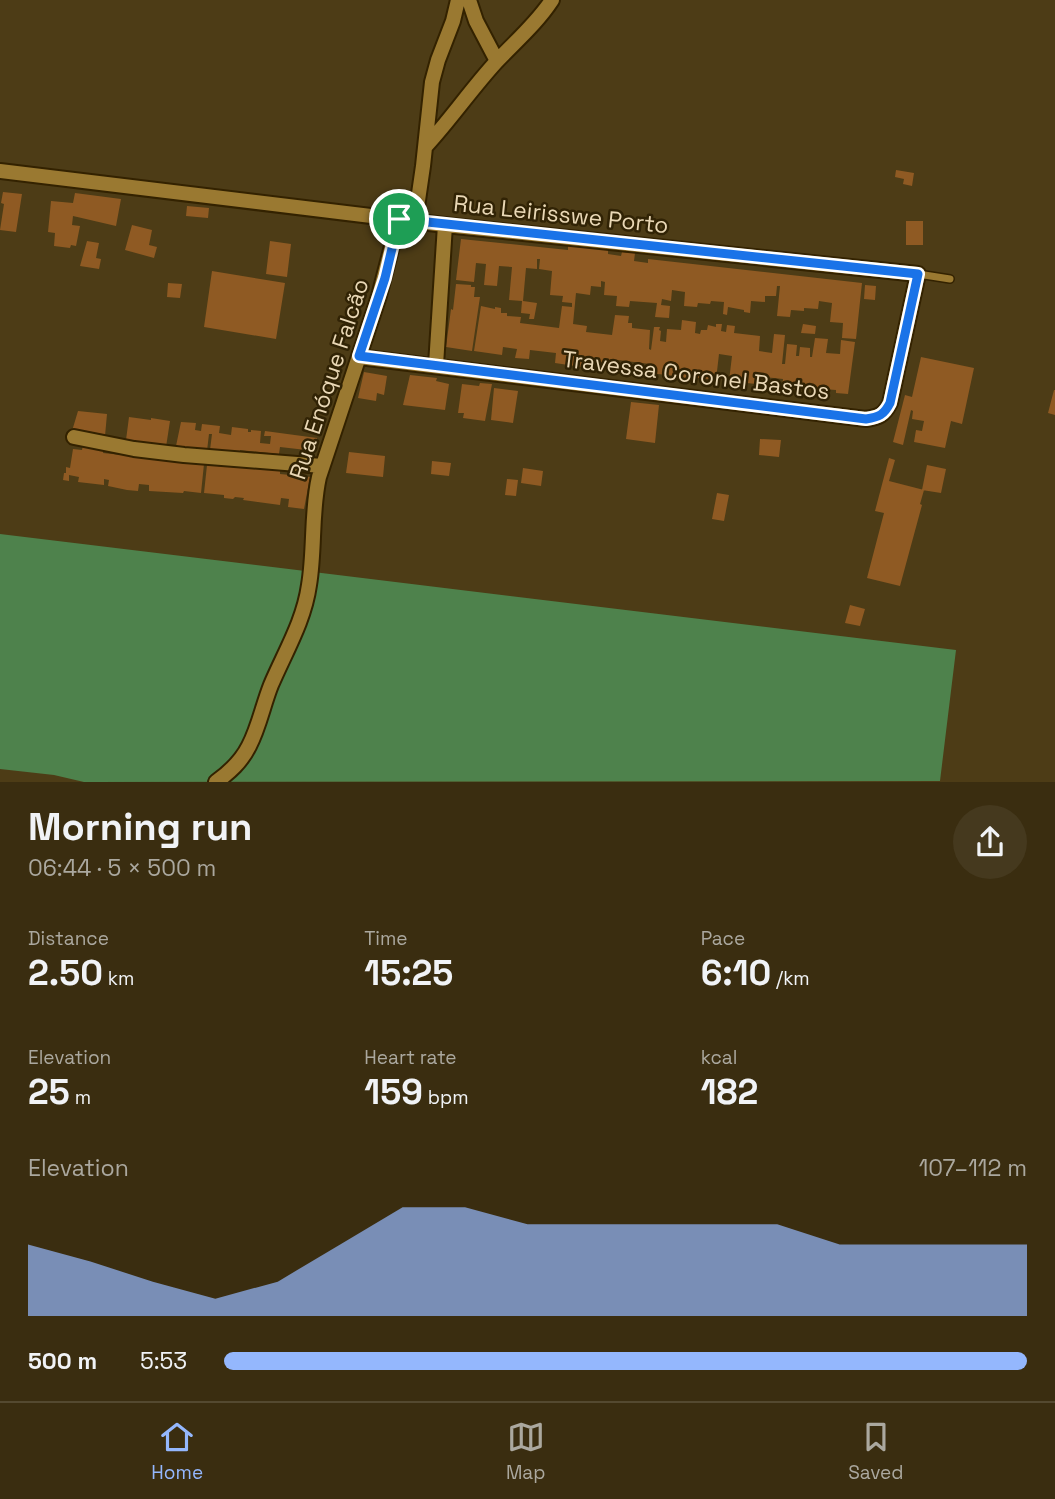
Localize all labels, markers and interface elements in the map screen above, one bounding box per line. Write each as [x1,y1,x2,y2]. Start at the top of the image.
street label: Rua Leirisswe Porto [452,188,670,240]
pin [369,189,429,249]
icon: arrive [380,200,418,238]
street label: Rua Enóque Falcão [282,275,376,483]
street label: Travessa Coronel Bastos [561,344,831,406]
text: Morning run [28,803,253,851]
button: share [953,805,1027,879]
text: 06:44 · 5 × 500 m [28,853,216,883]
text: Distance [28,926,109,951]
text: Time [364,926,408,951]
text: Pace [701,926,745,951]
text: 2.50 [28,951,103,995]
text: 15:25 [364,951,453,995]
text: 6:10 [701,951,771,995]
text: km [103,966,134,991]
text: /km [771,966,810,991]
text: Elevation [28,1045,111,1070]
text: Heart rate [364,1045,457,1070]
text: kcal [701,1045,737,1070]
text: 25 [28,1070,70,1114]
text: 159 [364,1070,423,1114]
text: 182 [701,1070,758,1114]
text: m [70,1085,91,1110]
text: bpm [423,1085,468,1110]
text: Elevation [28,1153,129,1183]
text: 107–112 m [919,1153,1027,1183]
text: 500 m [28,1346,97,1376]
text: 5:53 [140,1346,187,1376]
tab: Home [151,1418,203,1485]
tab: Map [506,1418,545,1485]
tab: Saved [848,1418,904,1485]

